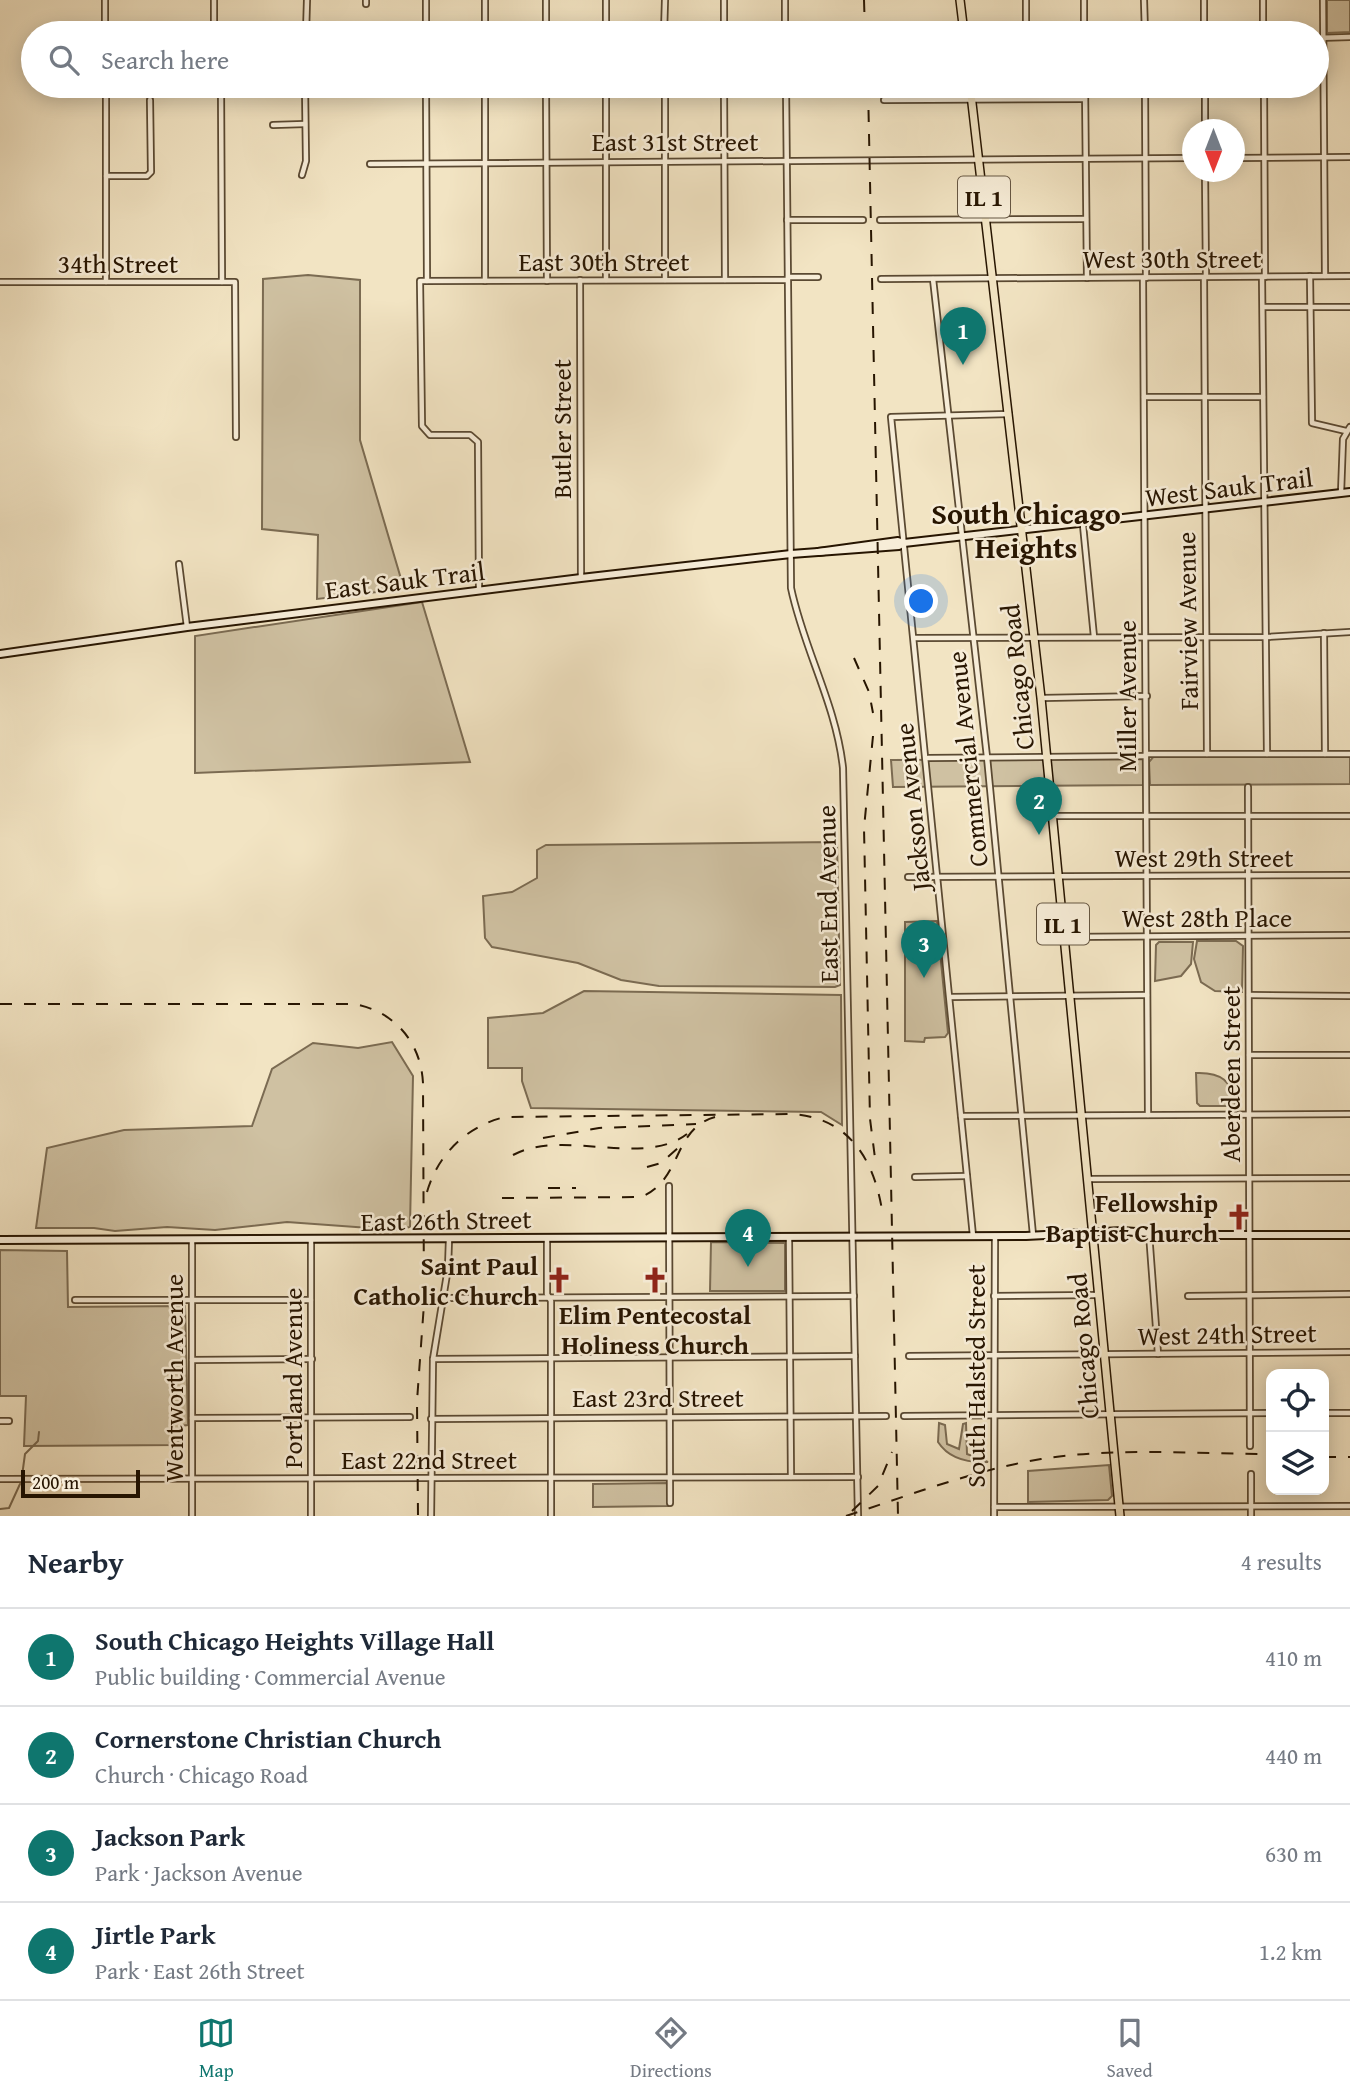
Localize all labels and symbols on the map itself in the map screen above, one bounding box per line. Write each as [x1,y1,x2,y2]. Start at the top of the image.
north arrow [1182,119,1245,182]
street label: East 31st Street [592,122,758,161]
road number: IL 1 [958,176,1010,218]
street label: West 30th Street [1083,239,1261,278]
street label: East 30th Street [519,242,689,281]
street label: 34th Street [58,244,178,283]
pin: 1 [940,307,986,365]
street label: Butler Street [542,359,581,499]
street label: West Sauk Trail [1143,457,1315,517]
district label: South Chicago Heights [931,491,1121,569]
street label: Fairview Avenue [1166,531,1208,711]
street label: East Sauk Trail [323,551,487,609]
your location [904,584,938,618]
street label: Chicago Road [990,602,1044,752]
street label: Miller Avenue [1107,620,1146,772]
street label: Commercial Avenue [936,649,998,869]
street label: Jackson Avenue [884,721,941,896]
pin: 2 [1016,777,1062,835]
street label: East End Avenue [806,805,848,983]
street label: West 29th Street [1115,838,1293,877]
street label: West 28th Place [1122,898,1292,937]
road number: IL 1 [1037,904,1089,944]
pin: 3 [901,920,947,978]
street label: Aberdeen Street [1211,986,1250,1162]
place label: Fellowship Baptist Church [1046,1183,1219,1252]
street label: East 26th Street [360,1199,532,1241]
church icon: Fellowship Baptist Church [1224,1202,1254,1232]
pin: 4 [725,1209,771,1267]
place label: Saint Paul Catholic Church [354,1246,539,1315]
street label: South Halsted Street [956,1264,995,1488]
church icon: Saint Paul Catholic Church [544,1265,574,1295]
church icon: Elim Pentecostal Holiness Church [640,1265,670,1295]
street label: Chicago Road [1057,1271,1109,1421]
street label: Wentworth Avenue [154,1274,193,1482]
street label: Portland Avenue [273,1288,312,1468]
place label: Elim Pentecostal Holiness Church [559,1295,751,1364]
street label: West 24th Street [1137,1313,1317,1355]
street label: East 23rd Street [572,1378,744,1417]
street label: East 22nd Street [341,1440,517,1479]
scale bar [21,1467,140,1499]

